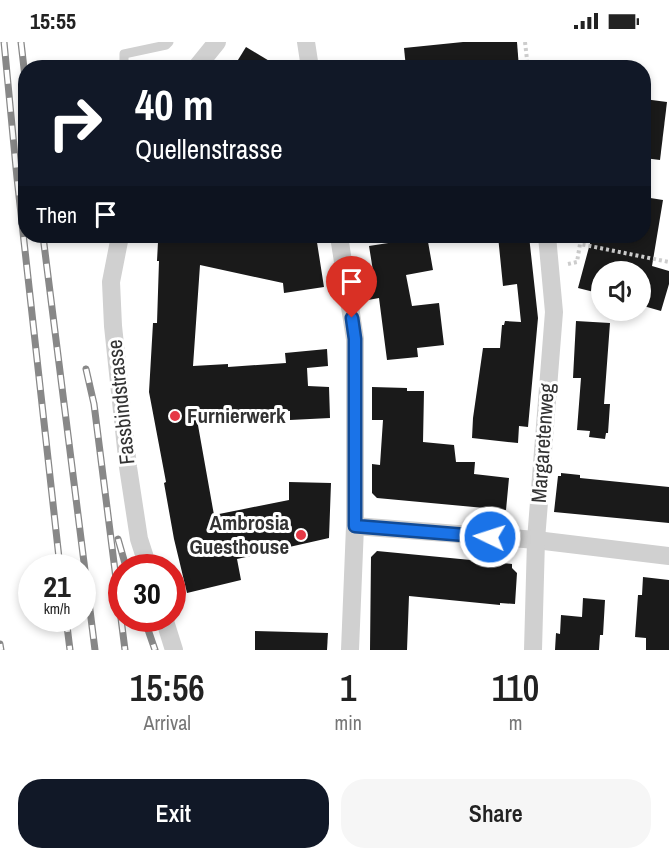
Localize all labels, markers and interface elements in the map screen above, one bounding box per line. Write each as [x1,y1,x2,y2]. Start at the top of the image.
text: 15:55 [30,6,76,36]
text: 40 m [135,77,214,133]
icon: right [36,84,114,162]
text: Quellenstrasse [135,131,283,167]
icon: arrive [89,198,122,231]
text: Then [36,200,77,230]
pin [326,256,377,318]
map controls [591,261,651,321]
button: sound [591,261,651,321]
icon: arrive [335,265,368,298]
street label: Fassbindstrasse [100,338,141,466]
street label: Margaretenweg [524,382,561,504]
place label: Furnierwerk [187,401,286,430]
marker: Furnierwerk [168,409,182,423]
position arrow [458,505,522,569]
place label: Ambrosia Guesthouse [189,508,289,561]
marker: Ambrosia Guesthouse [294,528,308,542]
speed limit sign: 30 [108,554,186,632]
text: 21 [43,566,71,606]
text: km/h [44,598,70,619]
text: 15:56 [130,664,205,712]
text: 1 [340,664,356,712]
text: 110 [492,664,539,712]
text: Arrival [144,709,191,736]
text: min [335,709,362,736]
text: m [509,709,522,736]
button: Exit [18,779,329,848]
button: Share [341,779,651,848]

